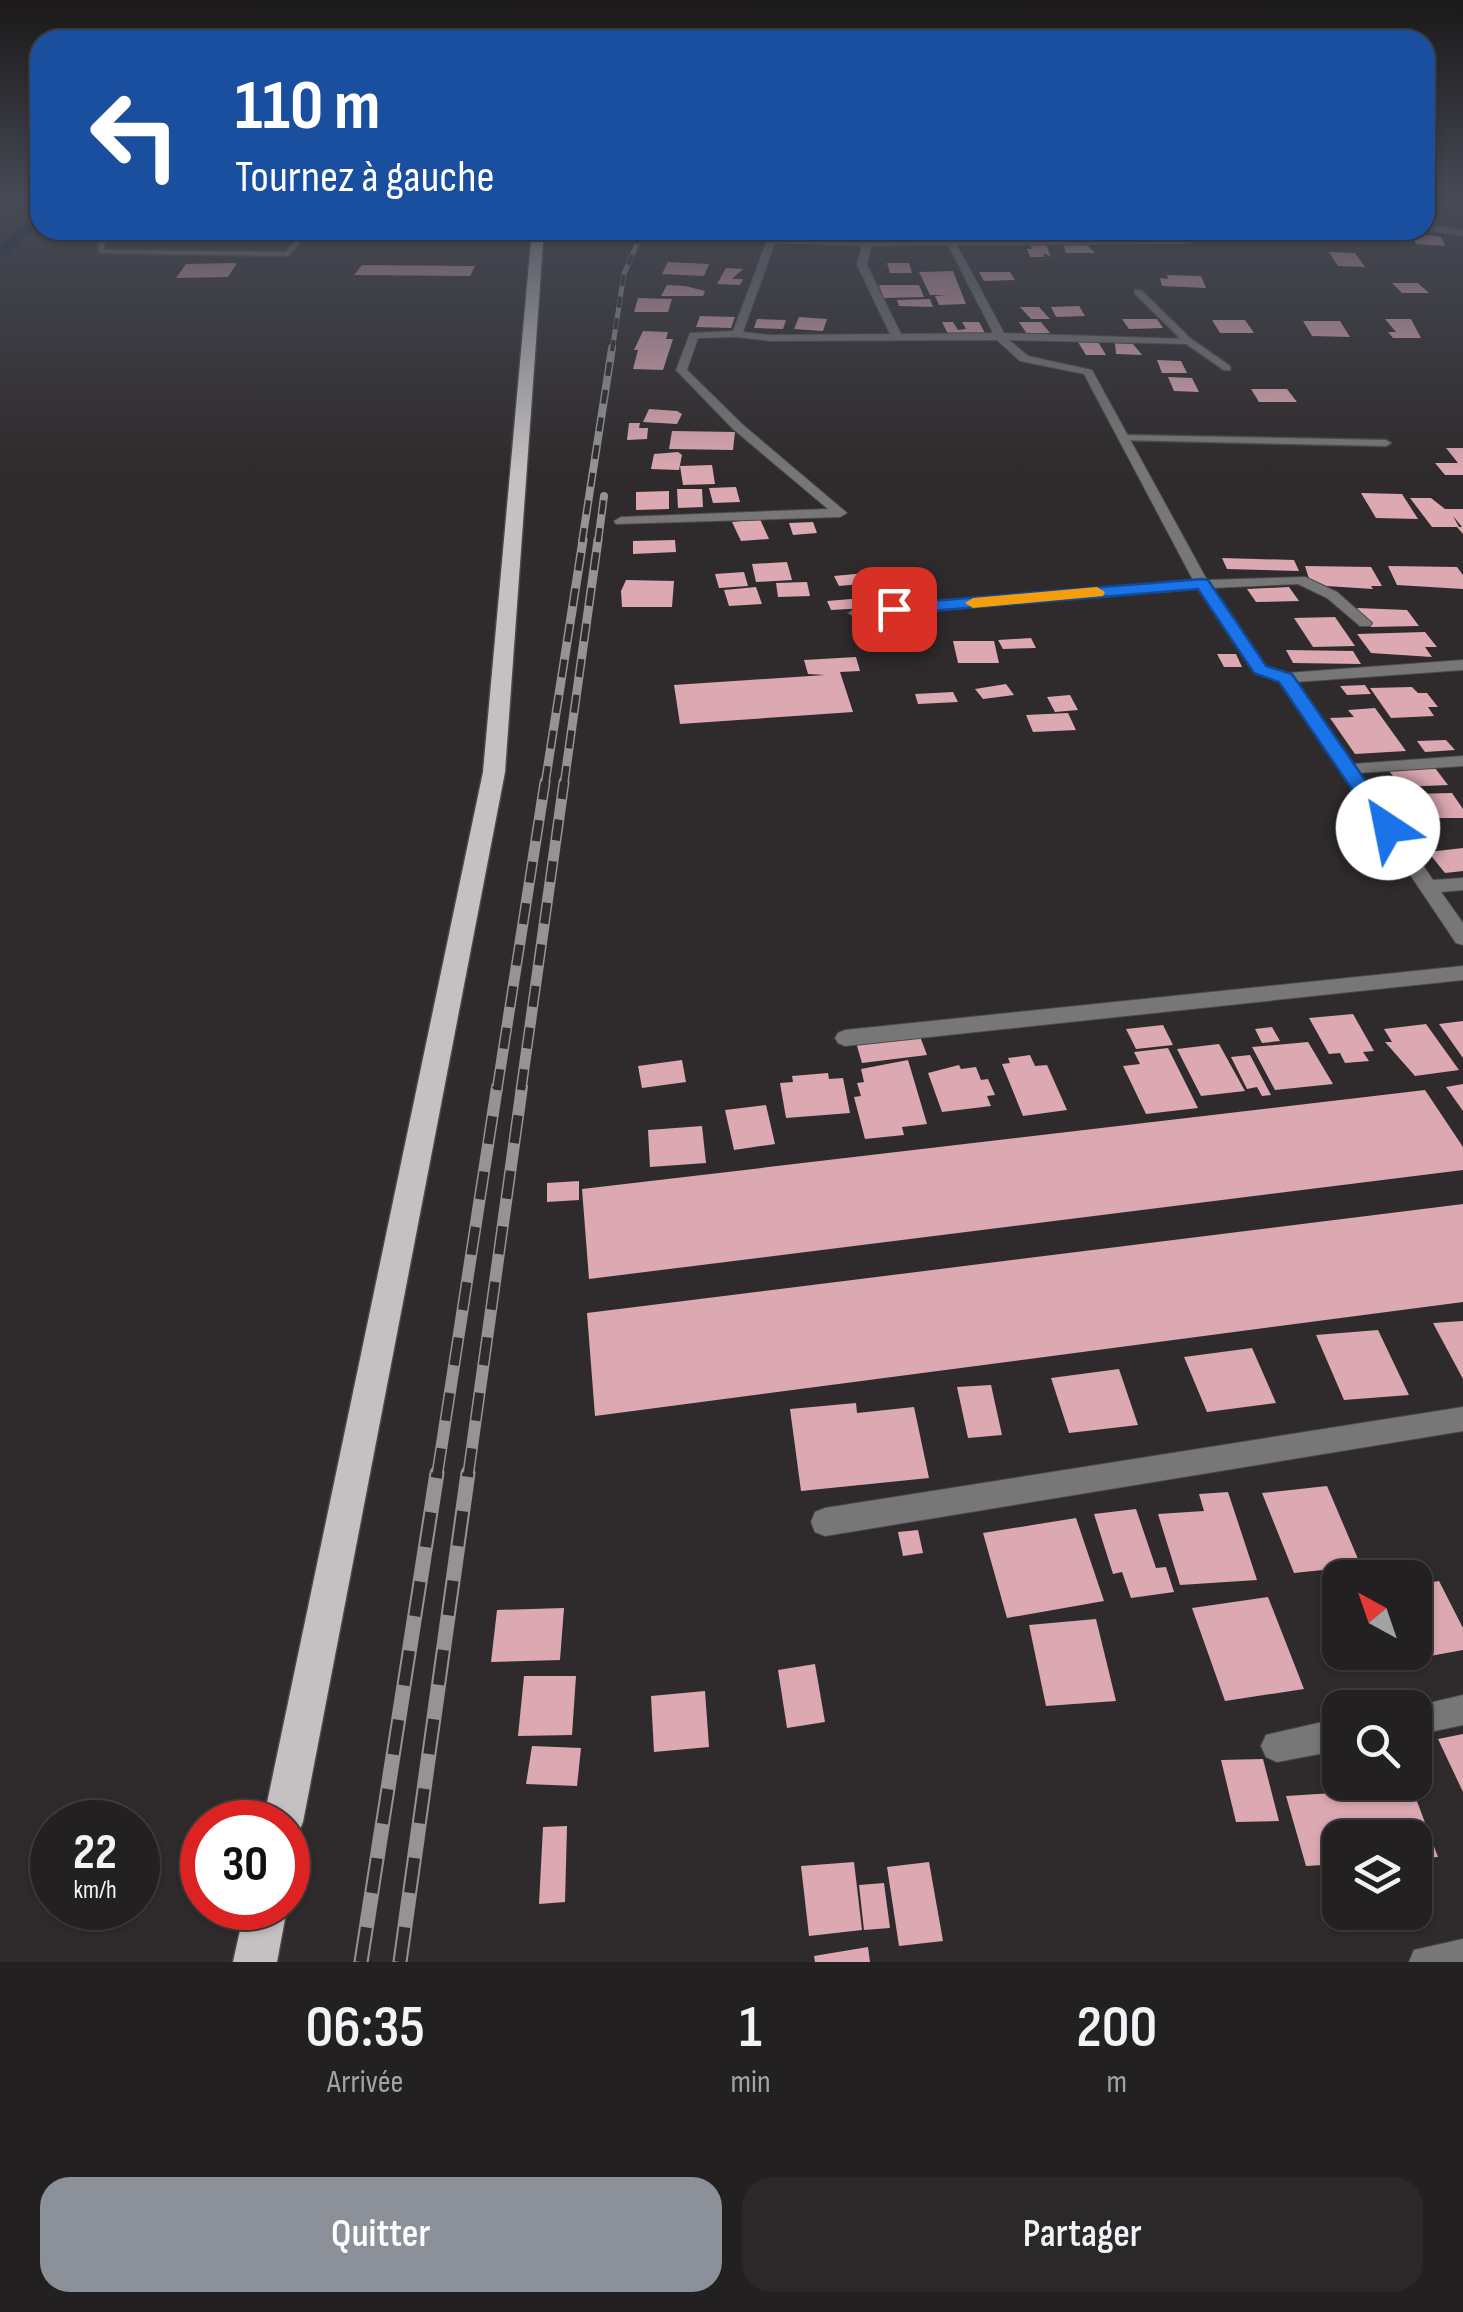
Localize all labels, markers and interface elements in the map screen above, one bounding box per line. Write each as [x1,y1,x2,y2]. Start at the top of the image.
text: 110 m [235,65,381,149]
icon: left [70,70,200,200]
text: Tournez à gauche [235,150,495,205]
pin [852,567,937,652]
icon: arrive [867,582,922,637]
position arrow [1336,776,1440,880]
north arrow [1322,1560,1432,1670]
map controls [1322,1560,1432,1930]
button: search [1322,1690,1432,1800]
speed limit sign: 30 [180,1800,310,1930]
button: layers [1322,1820,1432,1930]
text: 22 [73,1823,117,1883]
text: km/h [73,1875,117,1906]
text: 06:35 [306,1992,425,2064]
text: 1 [739,1992,762,2064]
text: 200 [1076,1992,1157,2064]
text: Arrivée [327,2063,403,2102]
text: min [730,2063,771,2102]
text: m [1107,2063,1127,2102]
button: Quitter [40,2177,722,2292]
button: Partager [742,2177,1423,2292]

